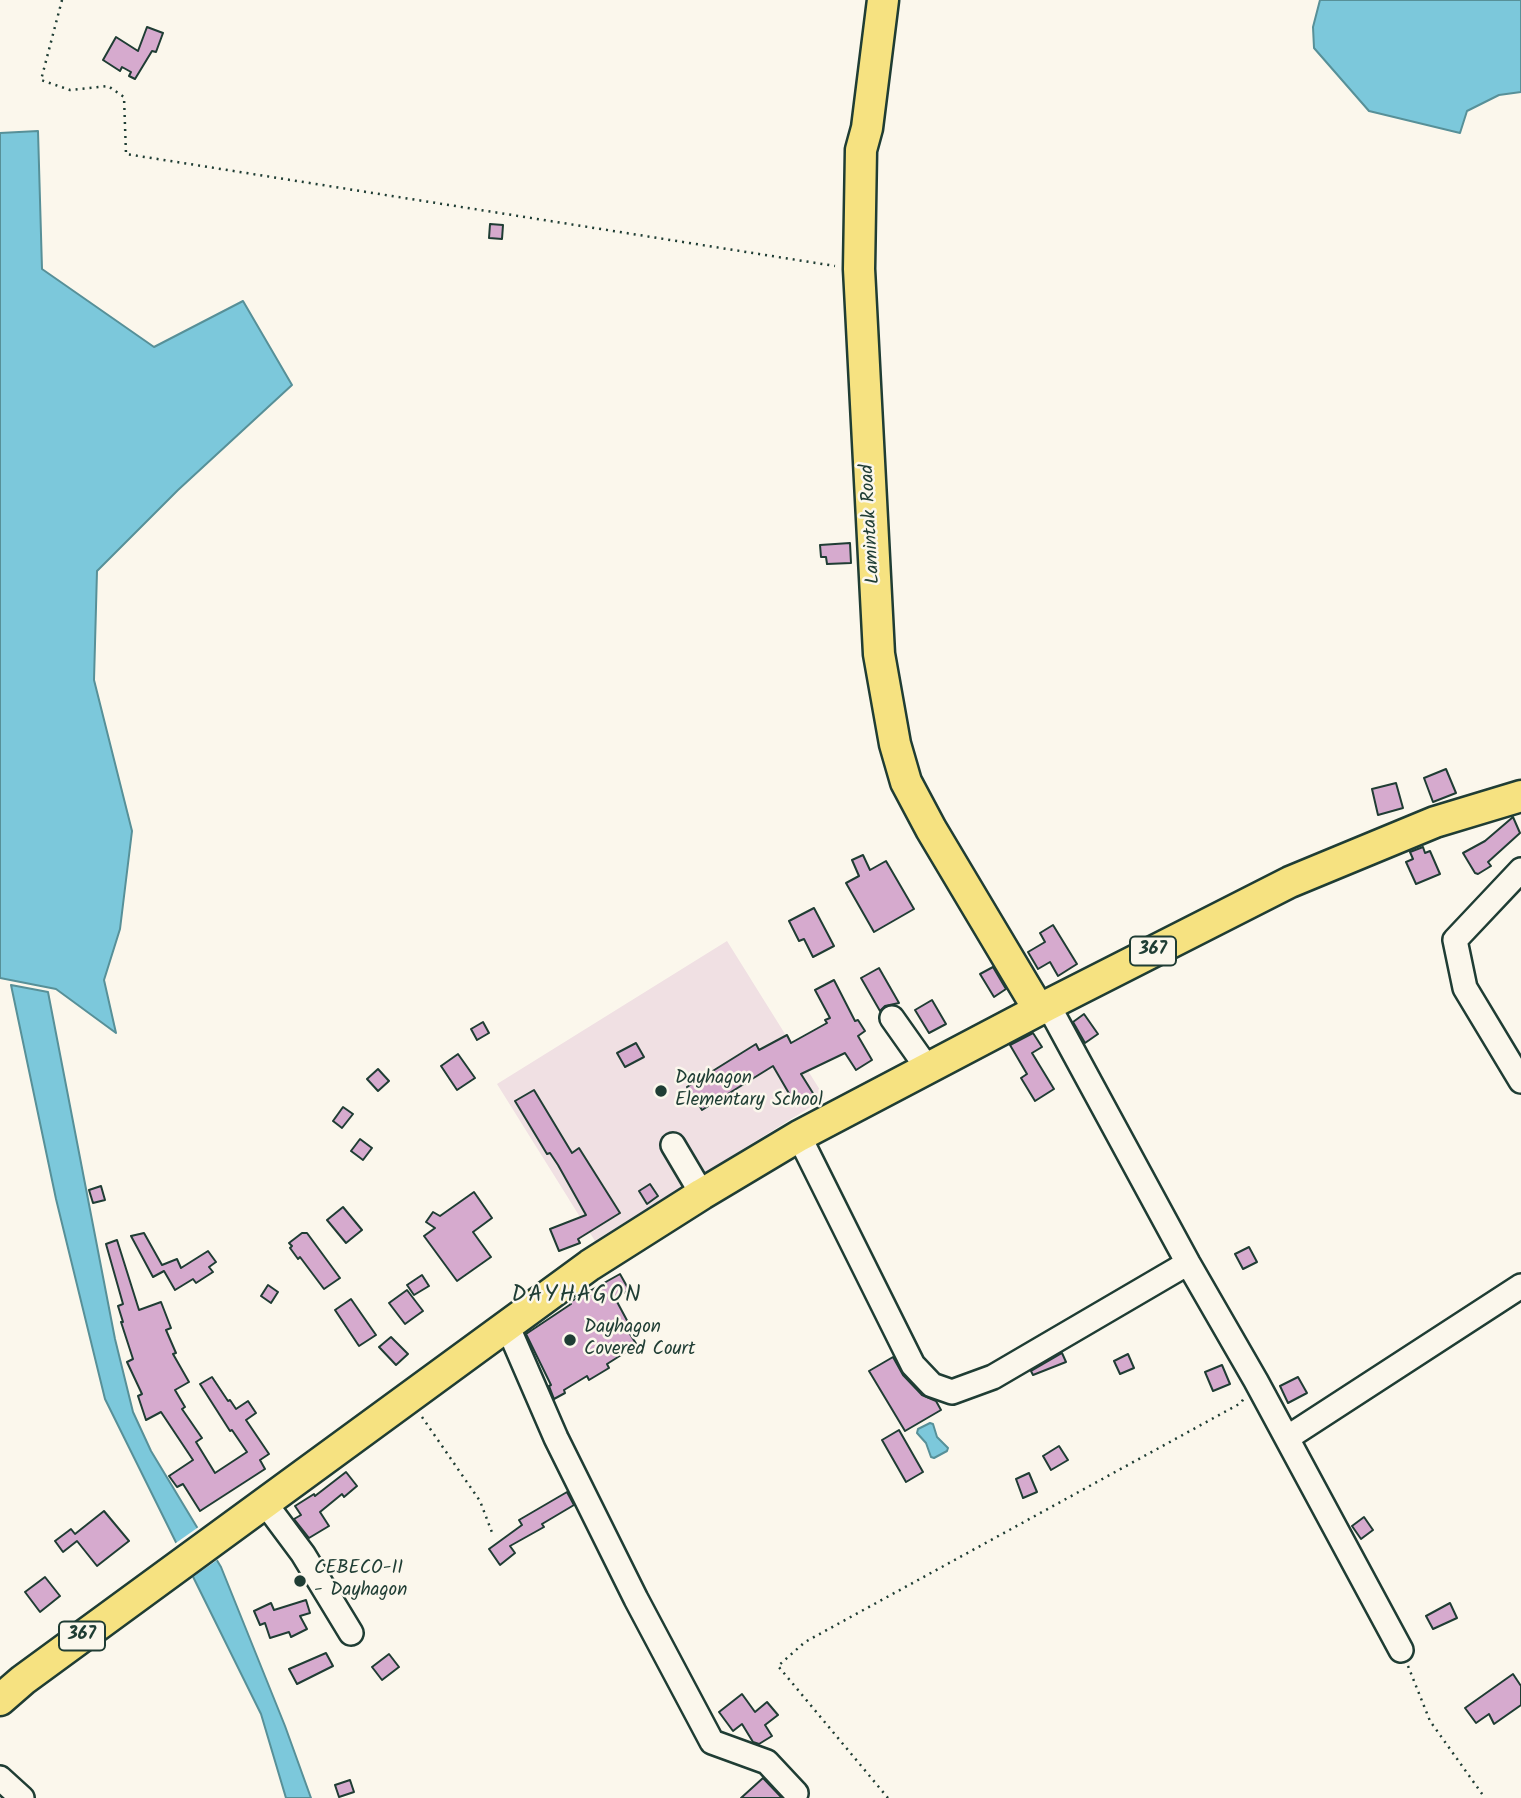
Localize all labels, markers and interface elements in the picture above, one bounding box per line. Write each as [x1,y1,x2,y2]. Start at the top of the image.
street label: Lamintak Road [857,464,887,584]
road number: 367 [1130,936,1176,966]
place label: Dayhagon Elementary School [675,1069,823,1113]
marker: Dayhagon Elementary School [653,1083,669,1099]
district label: DAYHAGON [512,1283,642,1311]
place label: Dayhagon Covered Court [584,1318,695,1362]
marker: Dayhagon Covered Court [562,1332,578,1348]
place label: CEBECO-II - Dayhagon [314,1559,407,1603]
marker: CEBECO-II - Dayhagon [292,1573,308,1589]
road number: 367 [59,1622,105,1651]

